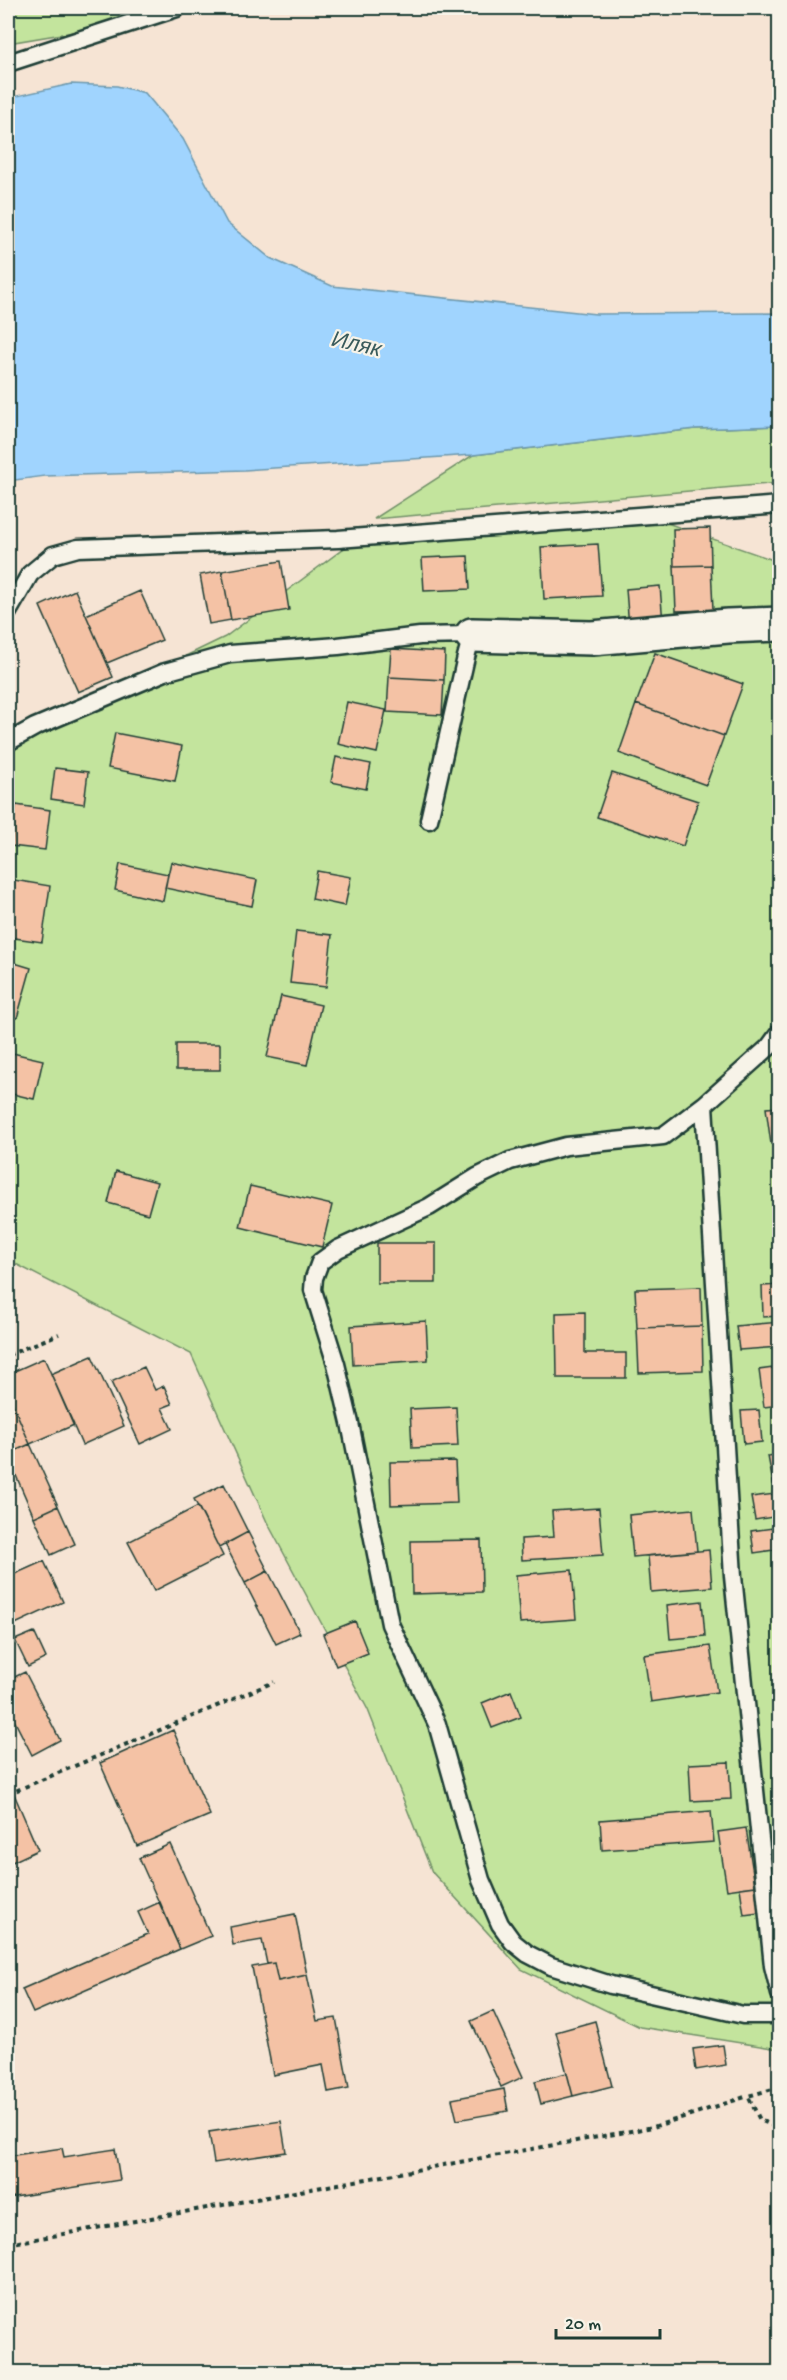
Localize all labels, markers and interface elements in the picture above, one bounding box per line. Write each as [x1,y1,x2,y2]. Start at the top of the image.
water label: Иляк [329,329,385,366]
scale bar [556,2302,660,2340]
text: 20 m [565,2315,601,2336]

